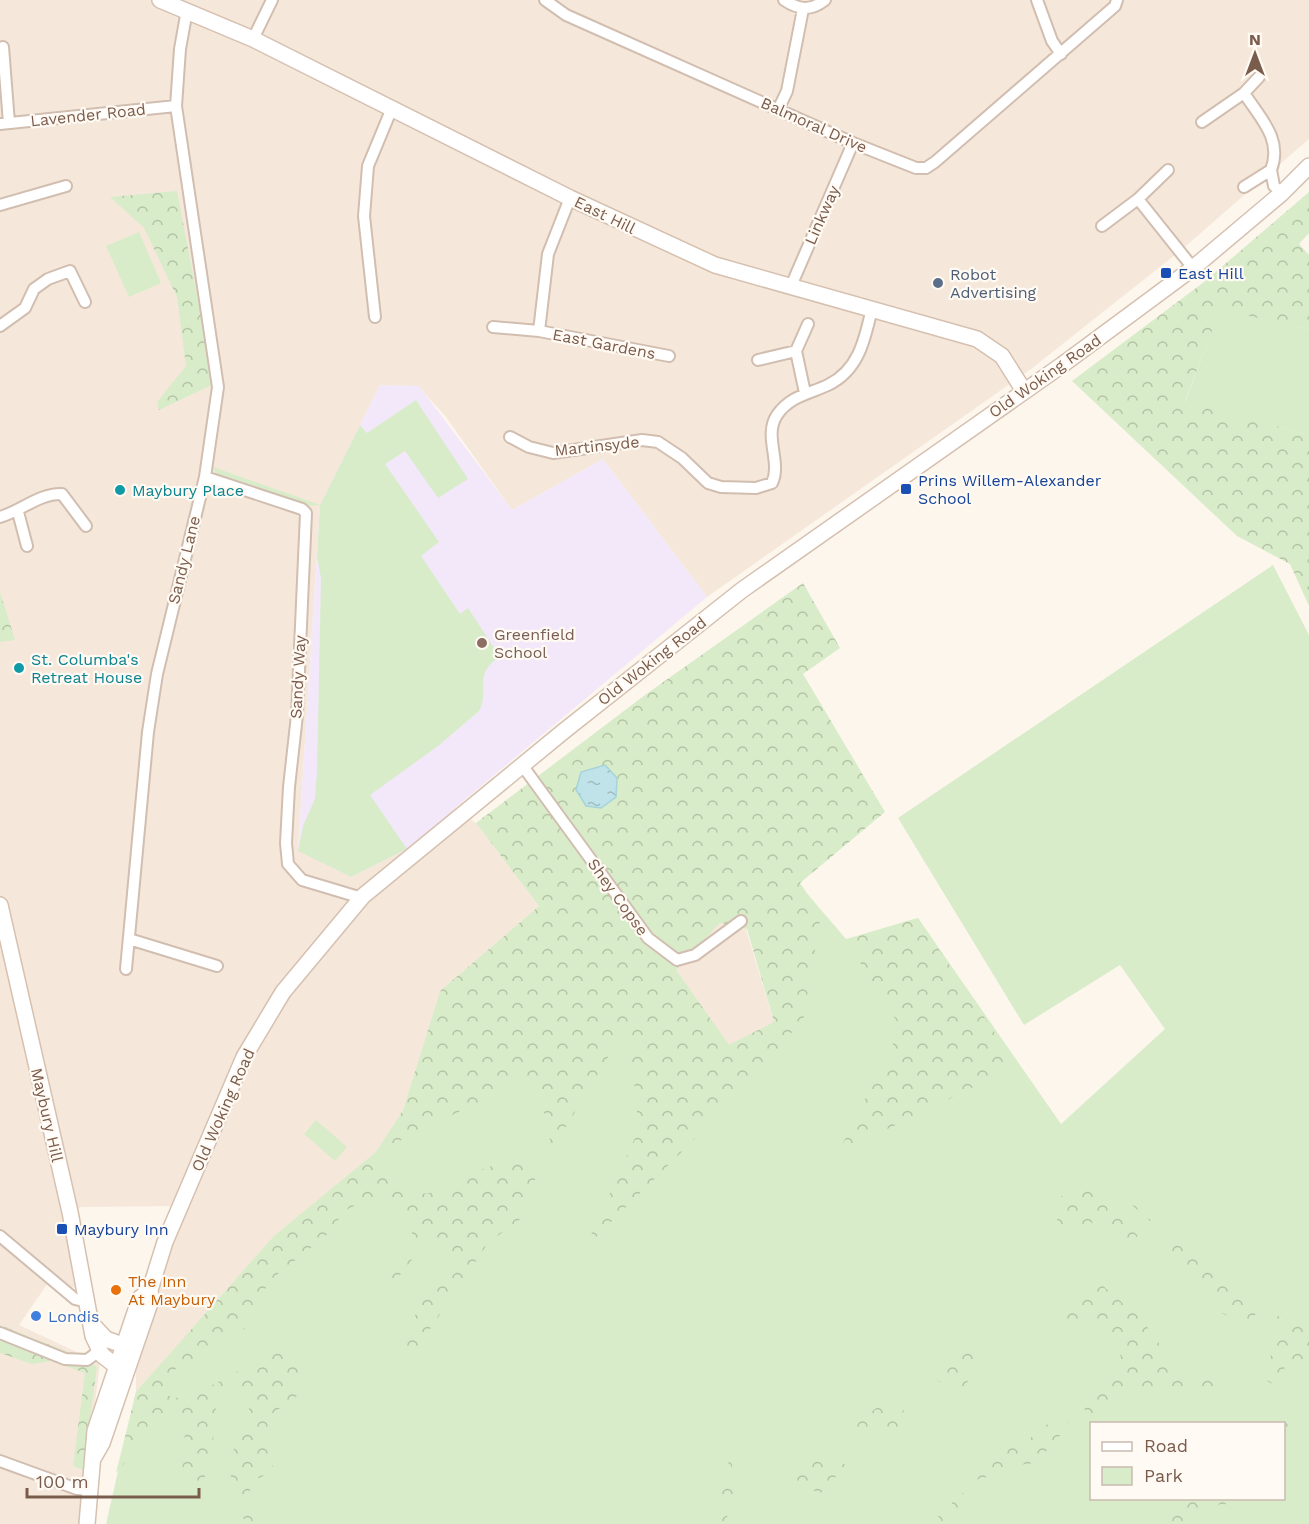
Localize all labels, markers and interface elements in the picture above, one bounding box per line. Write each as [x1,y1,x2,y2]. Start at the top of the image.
north arrow [1225,24,1285,84]
text: N [1249,30,1261,49]
street label: Balmoral Drive [758,93,870,157]
street label: Lavender Road [29,100,147,130]
street label: Linkway [801,182,844,248]
street label: East Hill [571,192,639,238]
place label: East Hill [1178,264,1244,283]
place label: Robot Advertising [950,265,1037,302]
marker: East Hill [1159,266,1173,280]
marker: Robot Advertising [931,276,945,290]
street label: East Gardens [551,325,657,363]
street label: Old Woking Road [985,330,1105,422]
street label: Martinsyde [554,432,640,460]
place label: Prins Willem-Alexander School [918,471,1102,508]
place label: Maybury Place [132,481,244,500]
marker: Prins Willem-Alexander School [899,482,913,496]
marker: Maybury Place [113,483,127,497]
street label: Sandy Lane [164,514,204,606]
street label: Old Woking Road [594,613,710,709]
place label: Greenfield School [494,625,575,662]
street label: Sandy Way [286,634,310,719]
marker: Greenfield School [475,636,489,650]
place label: St. Columba's Retreat House [31,650,142,687]
marker: St. Columba's Retreat House [12,661,26,675]
street label: Shey Copse [584,855,652,939]
street label: Old Woking Road [187,1046,259,1174]
street label: Maybury Hill [27,1066,67,1164]
place label: Maybury Inn [74,1220,169,1239]
marker: Maybury Inn [55,1222,69,1236]
place label: The Inn At Maybury [128,1272,216,1309]
marker: The Inn At Maybury [109,1283,123,1297]
place label: Londis [48,1307,100,1326]
marker: Londis [29,1309,43,1323]
legend [1090,1422,1285,1500]
text: Road [1144,1435,1188,1456]
scale bar [27,1461,200,1499]
text: Park [1144,1465,1183,1486]
text: 100 m [36,1471,89,1492]

